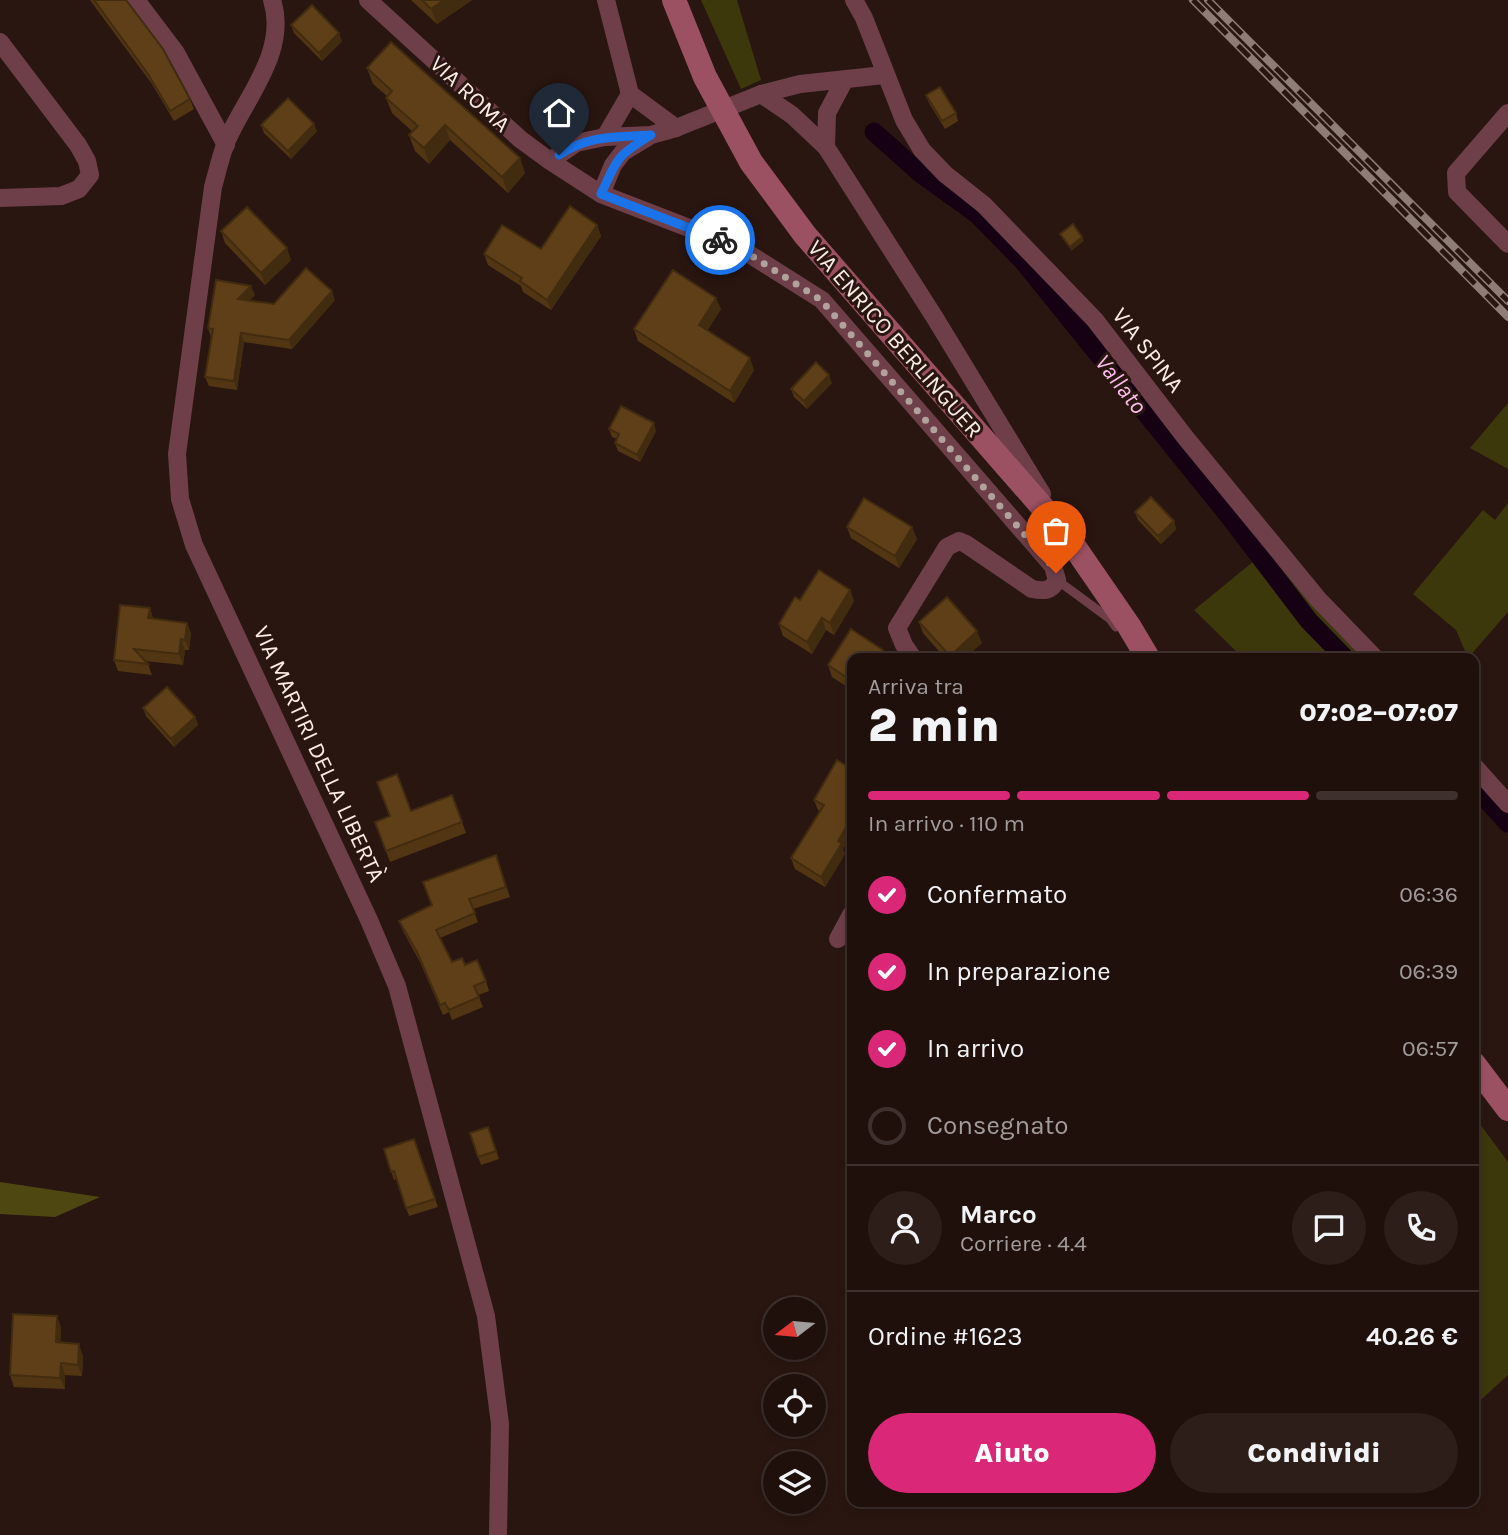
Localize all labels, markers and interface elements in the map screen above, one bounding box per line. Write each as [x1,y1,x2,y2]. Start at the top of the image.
street label: VIA ROMA [424,50,516,138]
pin [529,83,589,155]
icon: home [540,94,578,132]
courier [685,205,755,275]
icon: bike [701,221,739,259]
street label: VIA ENRICO BERLINGUER [802,235,988,443]
street label: VIA SPINA [1107,302,1189,398]
water label: Vallato [1089,349,1153,419]
pin [1026,501,1086,573]
icon: bag [1037,512,1075,550]
street label: VIA MARTIRI DELLA LIBERTÀ [248,622,390,886]
text: Arriva tra [868,673,964,700]
text: 07:02–07:07 [1299,697,1458,728]
text: 2 min [868,699,1000,753]
text: In arrivo · 110 m [868,810,1025,837]
icon: check [868,876,906,914]
text: Confermato [927,879,1067,910]
text: 06:36 [1399,881,1458,908]
icon: check [868,953,906,991]
text: In preparazione [927,956,1111,987]
text: 06:39 [1399,958,1458,985]
icon: check [868,1030,906,1068]
text: In arrivo [927,1033,1024,1064]
text: 06:57 [1402,1035,1458,1062]
text: Consegnato [927,1110,1069,1141]
button: person [868,1191,942,1265]
button: chat [1292,1191,1366,1265]
button: phone [1384,1191,1458,1265]
text: Marco [960,1199,1037,1230]
text: Corriere · 4.4 [960,1230,1087,1257]
north arrow [763,1297,826,1360]
map controls [763,1297,826,1514]
text: Ordine #1623 [868,1321,1023,1352]
text: 40.26 € [1366,1321,1458,1352]
button: locate [763,1374,826,1437]
button: Aiuto [868,1413,1156,1493]
button: Condividi [1170,1413,1458,1493]
button: layers [763,1451,826,1514]

